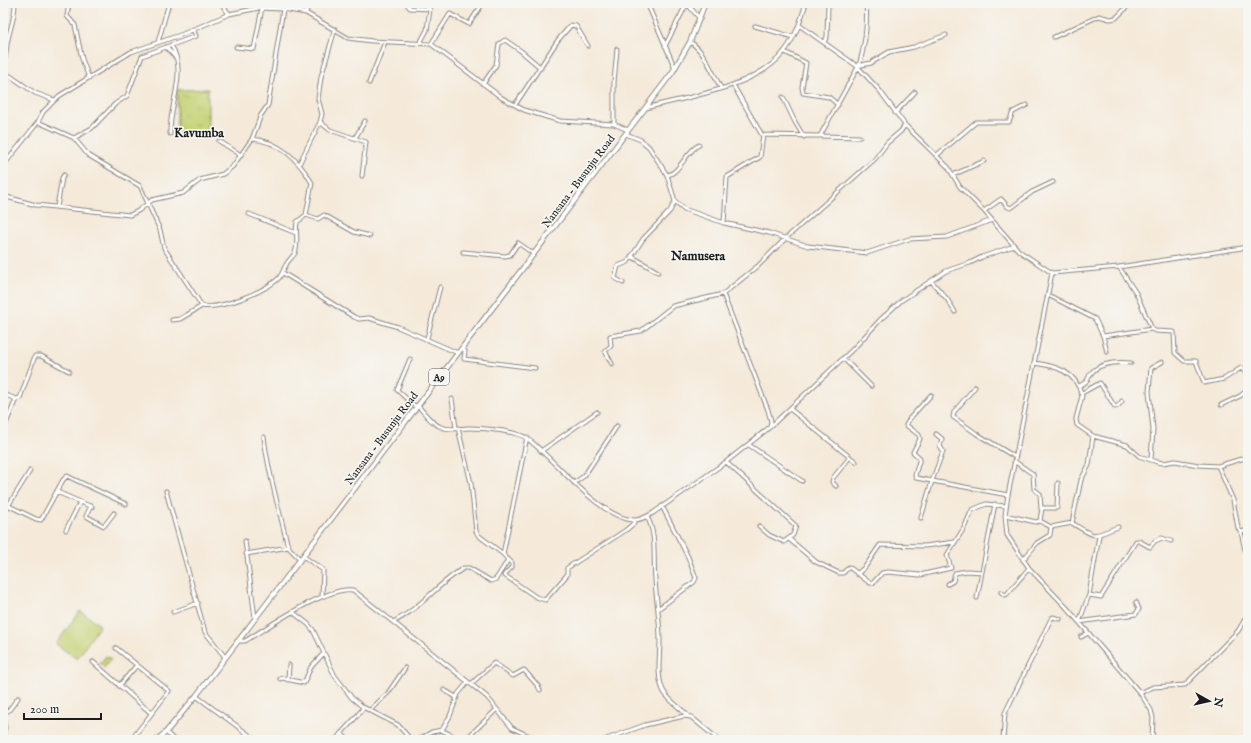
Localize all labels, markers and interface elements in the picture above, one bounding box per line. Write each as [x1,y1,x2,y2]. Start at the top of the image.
district label: Kavumba [174,125,224,142]
street label: Nansana - Busunju Road [539,132,618,231]
district label: Namusera [670,248,725,265]
road number: A9 [429,369,449,385]
street label: Nansana - Busunju Road [342,389,421,488]
north arrow [1189,681,1229,721]
scale bar [24,695,101,721]
text: N [1210,696,1226,708]
text: 200 m [30,702,59,717]

